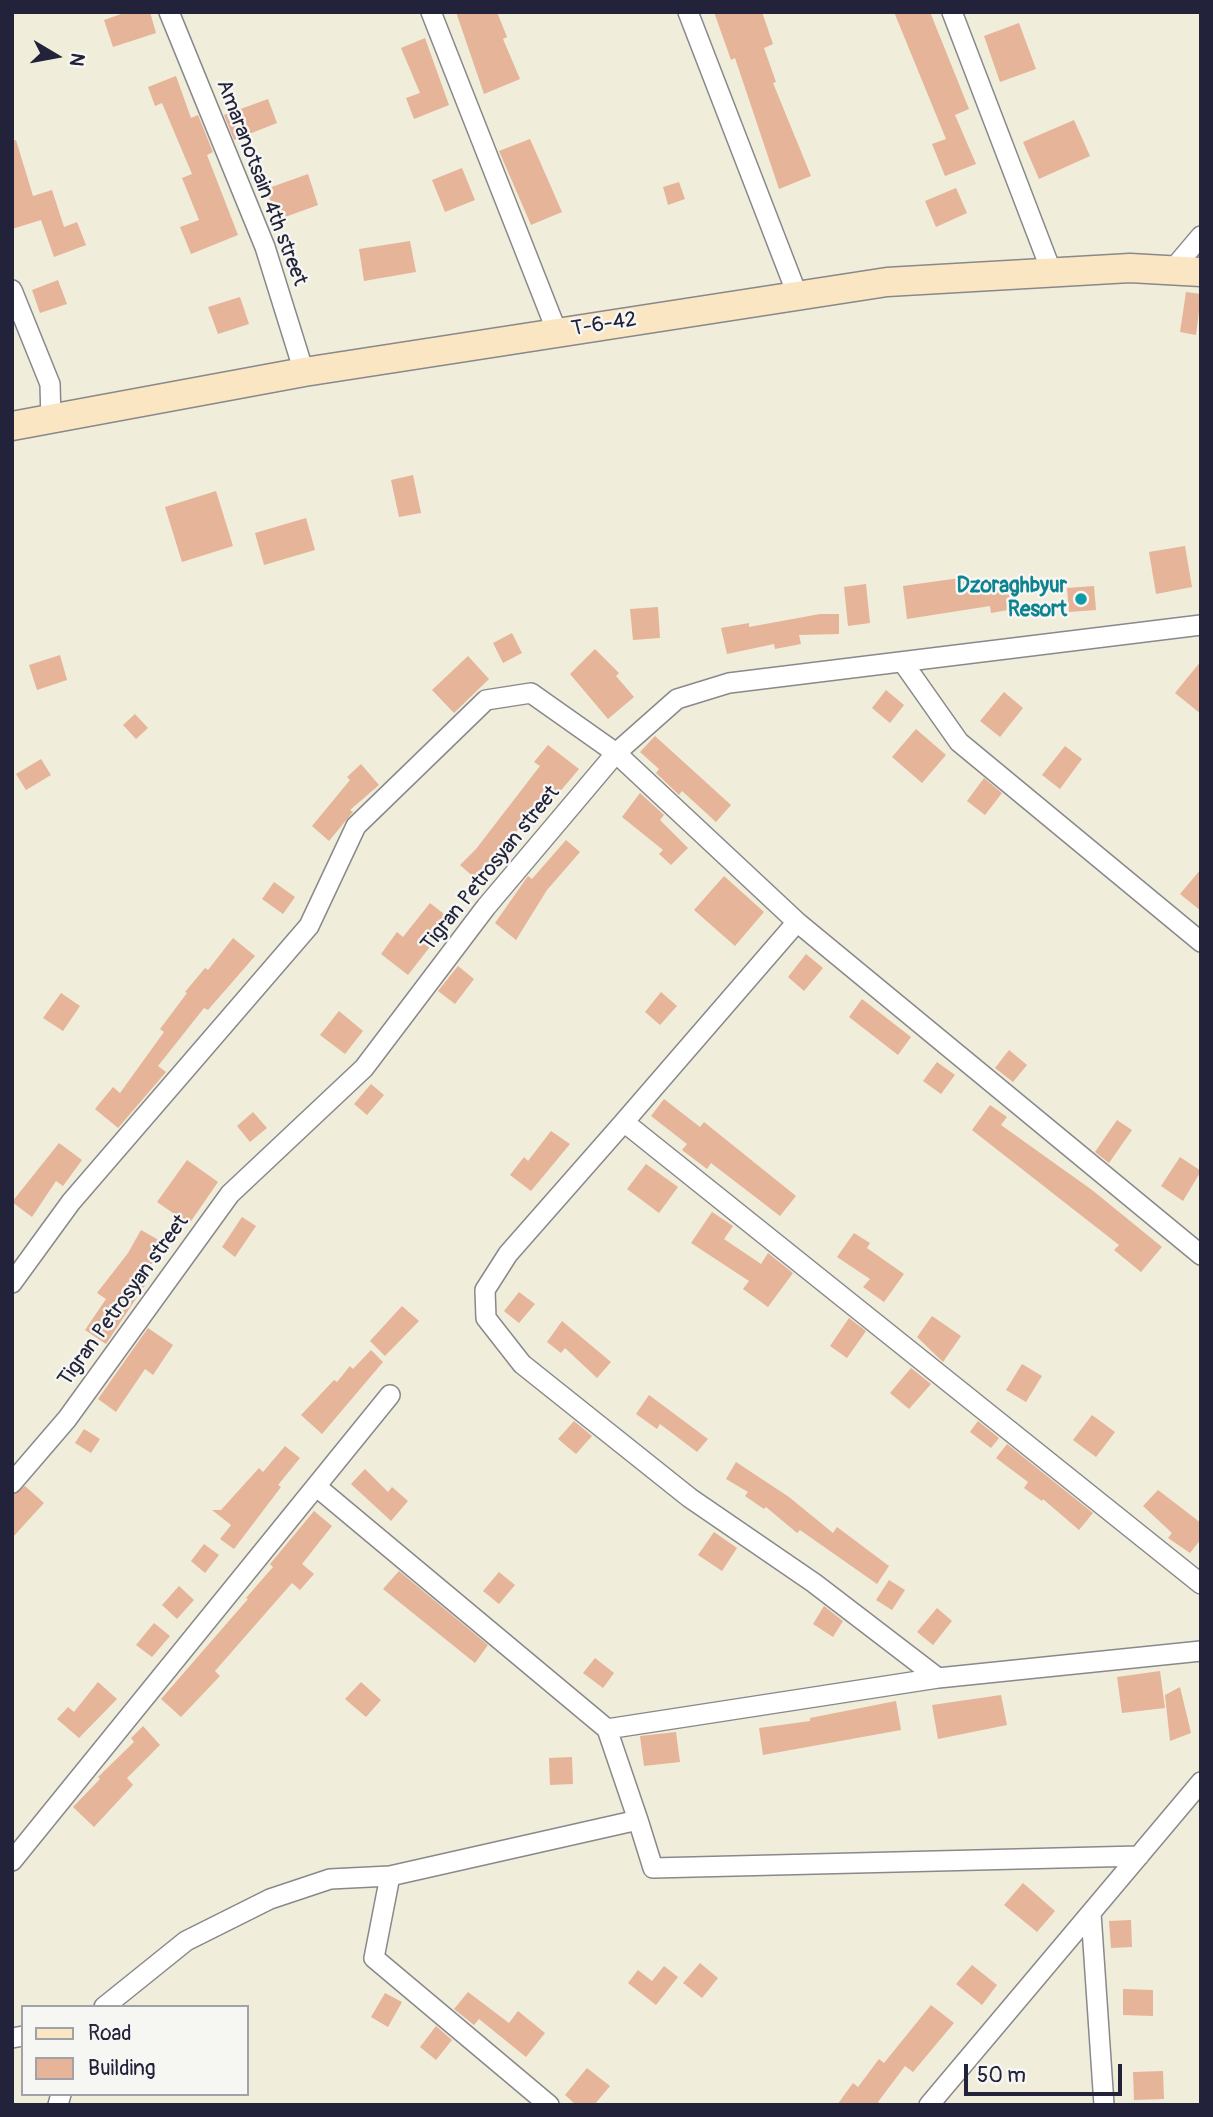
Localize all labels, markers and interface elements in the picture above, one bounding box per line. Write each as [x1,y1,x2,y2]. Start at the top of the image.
north arrow [21,21,91,91]
text: N [64,51,90,68]
street label: Amaranotsain 4th street [210,76,312,290]
street label: T-6-42 [570,307,638,343]
place label: Dzoraghbyur Resort [956,574,1067,624]
marker: Dzoraghbyur Resort [1073,591,1089,607]
street label: Tigran Petrosyan street [416,781,566,957]
street label: Tigran Petrosyan street [53,1210,195,1392]
legend [21,2005,248,2096]
text: Road [88,2020,132,2047]
scale bar [968,2050,1126,2094]
text: Building [88,2055,155,2082]
text: 50 m [977,2062,1026,2089]

